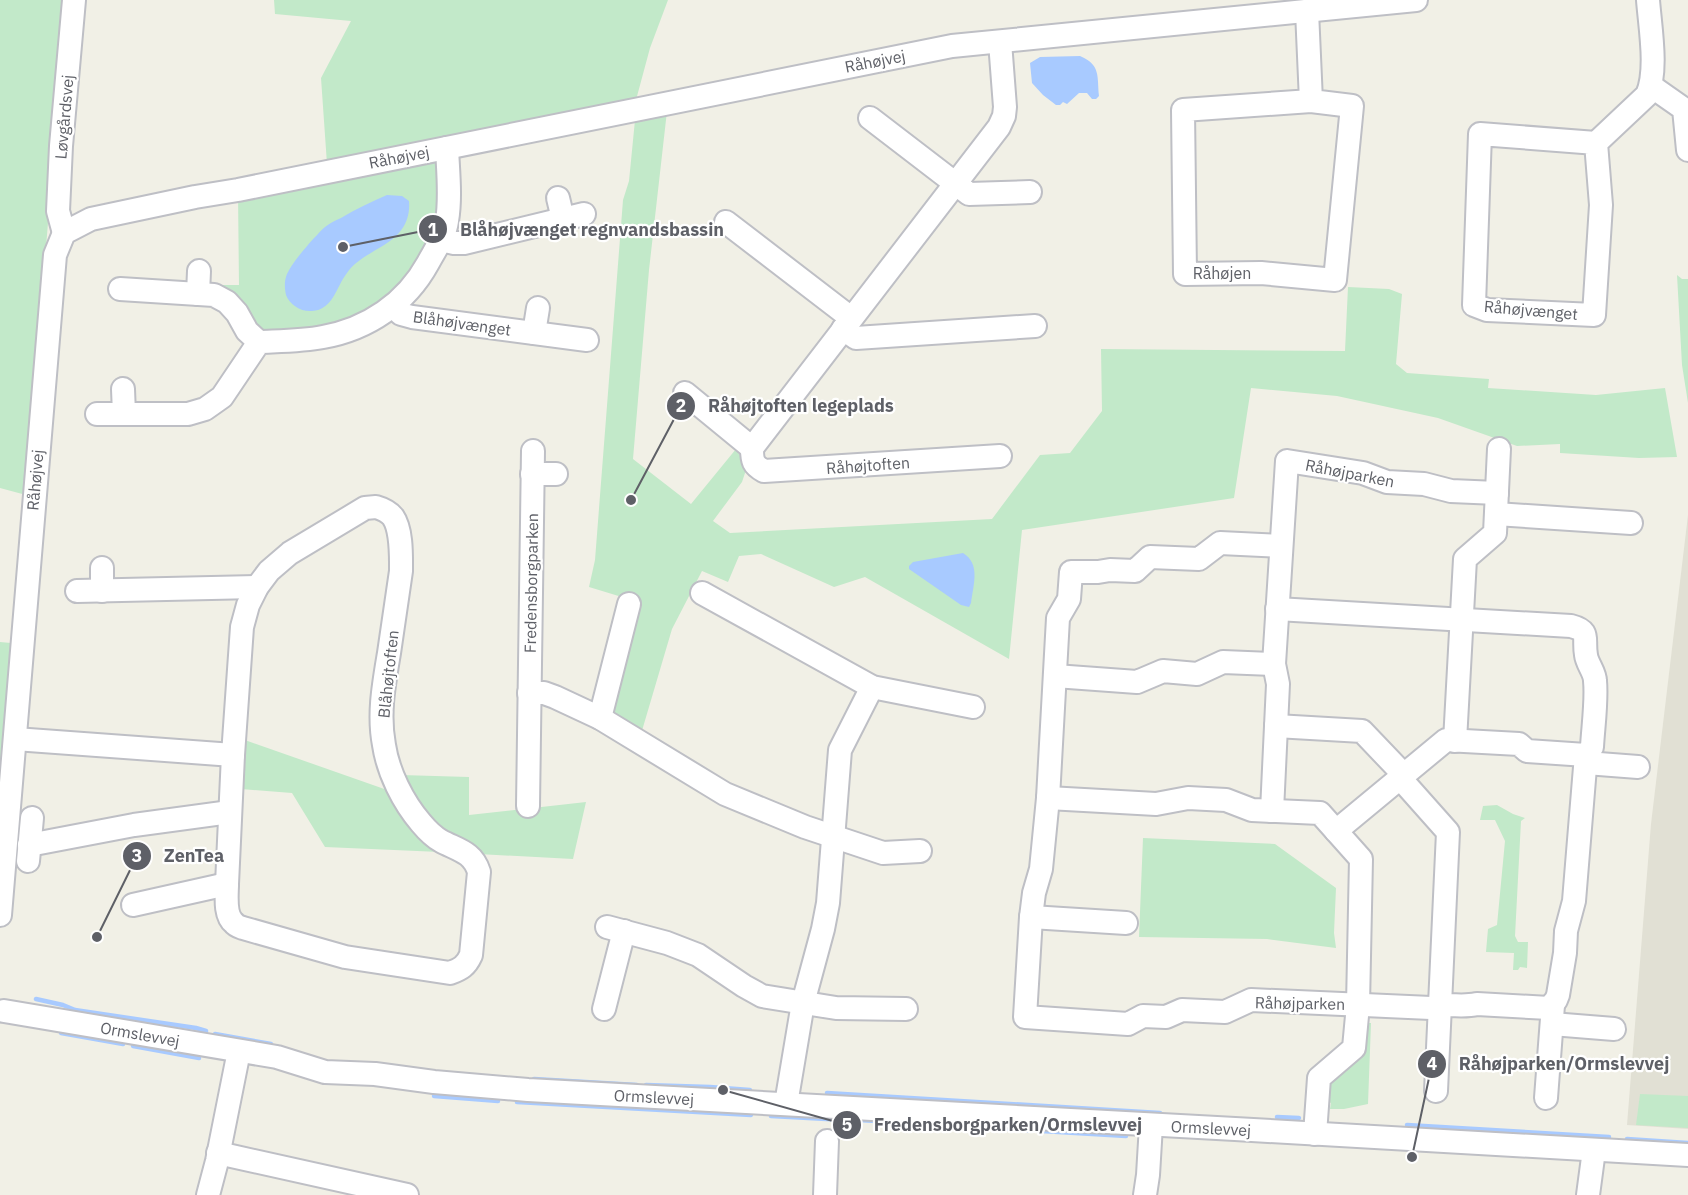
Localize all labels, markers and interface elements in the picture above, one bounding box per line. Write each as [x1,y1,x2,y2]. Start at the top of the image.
street label: Råhøjvej [843,45,907,77]
street label: Løvgårdsvej [50,74,78,160]
street label: Råhøjvej [367,141,431,173]
callout: Blåhøjvænget regnvandsbassin [418,211,737,247]
text: 1 [428,218,439,241]
text: Blåhøjvænget regnvandsbassin [460,218,724,241]
street label: Råhøjen [1193,263,1251,283]
street label: Råhøjvænget [1483,296,1579,324]
street label: Blåhøjvænget [412,306,512,340]
callout: Råhøjtoften legeplads [666,388,906,424]
text: 2 [676,394,686,417]
text: Råhøjtoften legeplads [708,394,894,417]
street label: Råhøjvej [22,449,48,511]
street label: Råhøjtoften [825,452,911,478]
street label: Råhøjparken [1304,455,1396,491]
street label: Fredensborgparken [520,513,542,653]
street label: Blåhøjtoften [373,629,403,719]
callout: ZenTea [122,838,237,874]
text: 3 [132,844,142,867]
text: ZenTea [164,844,224,867]
street label: Råhøjparken [1255,992,1345,1014]
street label: Ormslevvej [99,1017,181,1051]
callout: Råhøjparken/Ormslevvej [1417,1046,1681,1082]
text: 4 [1427,1052,1438,1075]
text: Råhøjparken/Ormslevvej [1459,1052,1669,1075]
street label: Ormslevvej [613,1085,695,1109]
callout: Fredensborgparken/Ormslevvej [832,1107,1154,1143]
text: 5 [842,1113,853,1136]
text: Fredensborgparken/Ormslevvej [874,1113,1142,1136]
street label: Ormslevvej [1170,1116,1252,1140]

